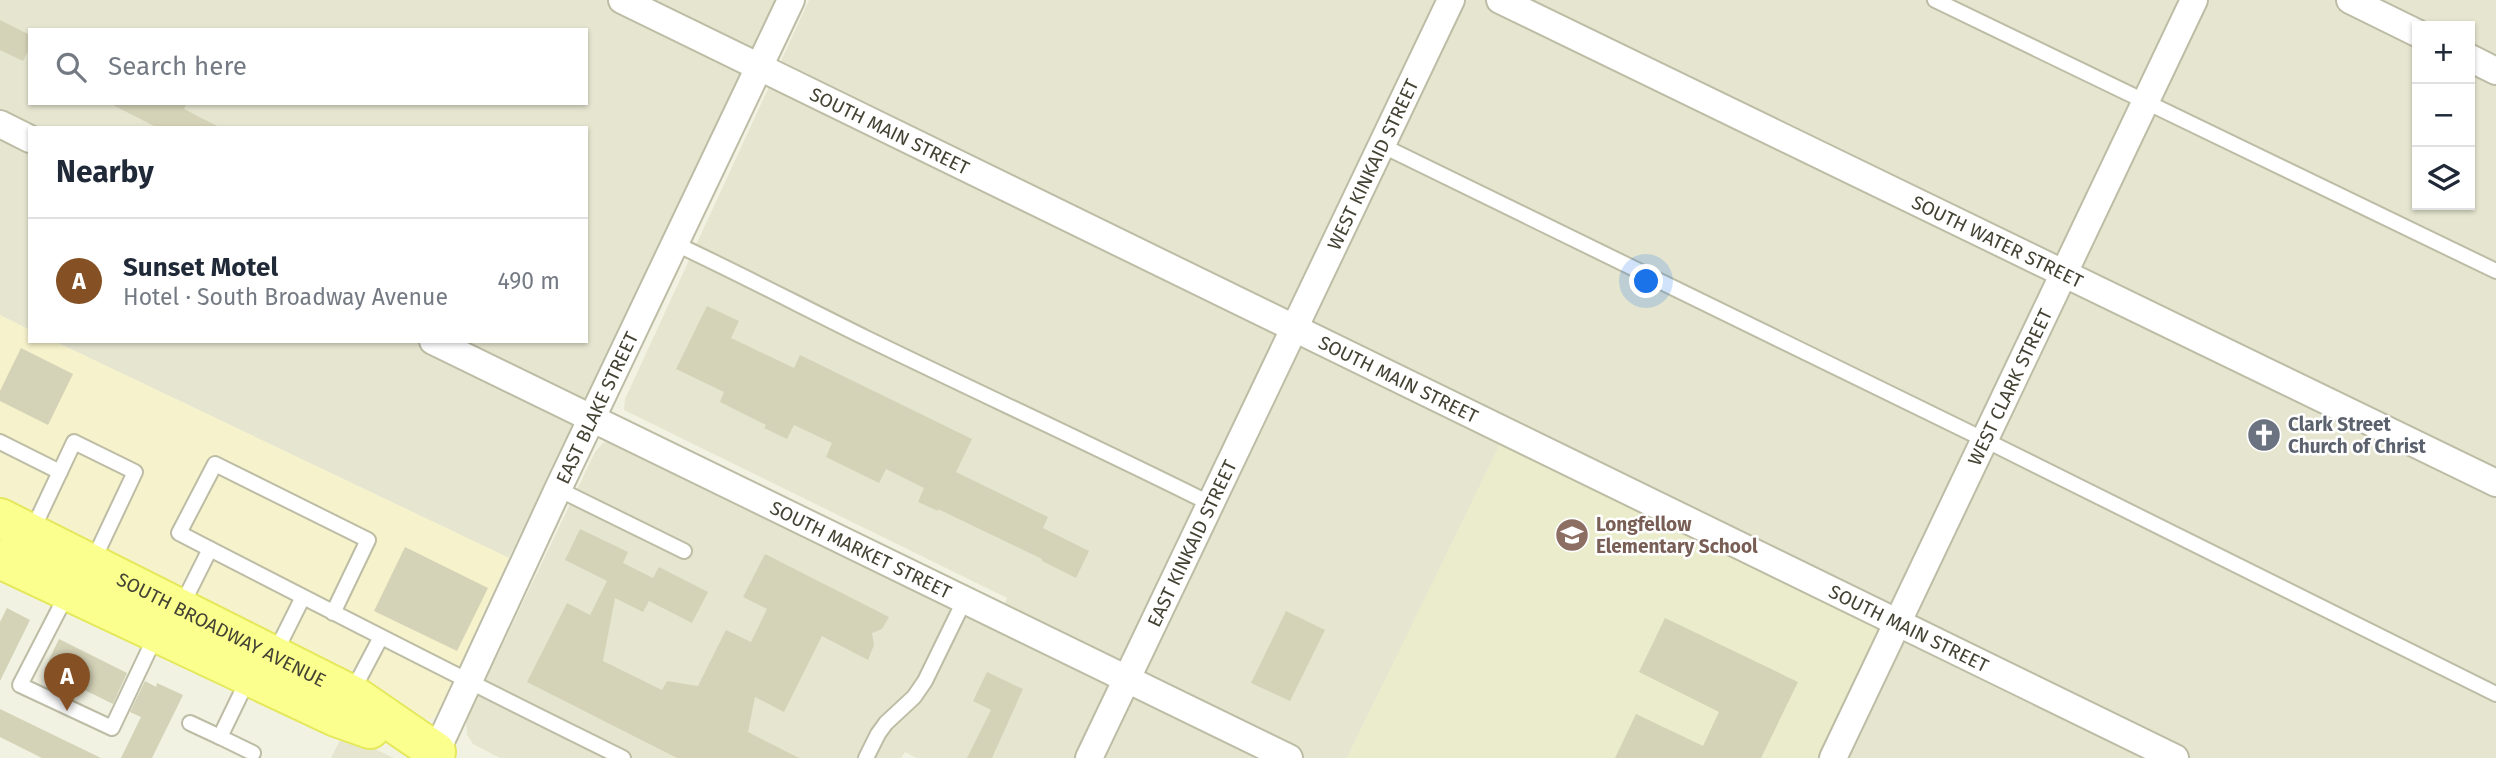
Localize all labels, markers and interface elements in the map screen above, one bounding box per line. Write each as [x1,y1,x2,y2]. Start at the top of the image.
map controls [2412,21,2475,210]
button: + [2412,21,2475,84]
search box [28,28,588,105]
icon: search [52,48,90,86]
text: Search here [108,51,247,82]
street label: WEST KINKAID STREET [1322,75,1423,253]
street label: SOUTH MAIN STREET [806,82,973,179]
button: − [2412,84,2475,147]
button: layers [2412,147,2475,210]
text: Nearby [56,154,154,190]
street label: SOUTH WATER STREET [1908,190,2087,293]
text: Sunset Motel [123,252,278,283]
your location [1629,264,1663,298]
text: A [72,267,86,295]
text: 490 m [498,267,560,295]
text: Hotel · South Broadway Avenue [123,283,448,311]
street label: WEST CLARK STREET [1963,305,2057,469]
street label: EAST BLAKE STREET [551,328,643,487]
street label: SOUTH MAIN STREET [1315,330,1482,428]
place label: Clark Street Church of Christ [2288,413,2426,458]
church icon: Clark Street Church of Christ [2245,416,2283,454]
street label: EAST KINKAID STREET [1142,456,1241,630]
street label: SOUTH MARKET STREET [767,496,955,603]
place label: Longfellow Elementary School [1596,513,1758,558]
school or university icon: Longfellow Elementary School [1553,516,1591,554]
street label: SOUTH BROADWAY AVENUE [113,567,330,692]
street label: SOUTH MAIN STREET [1825,579,1993,677]
pin: A [44,653,90,711]

